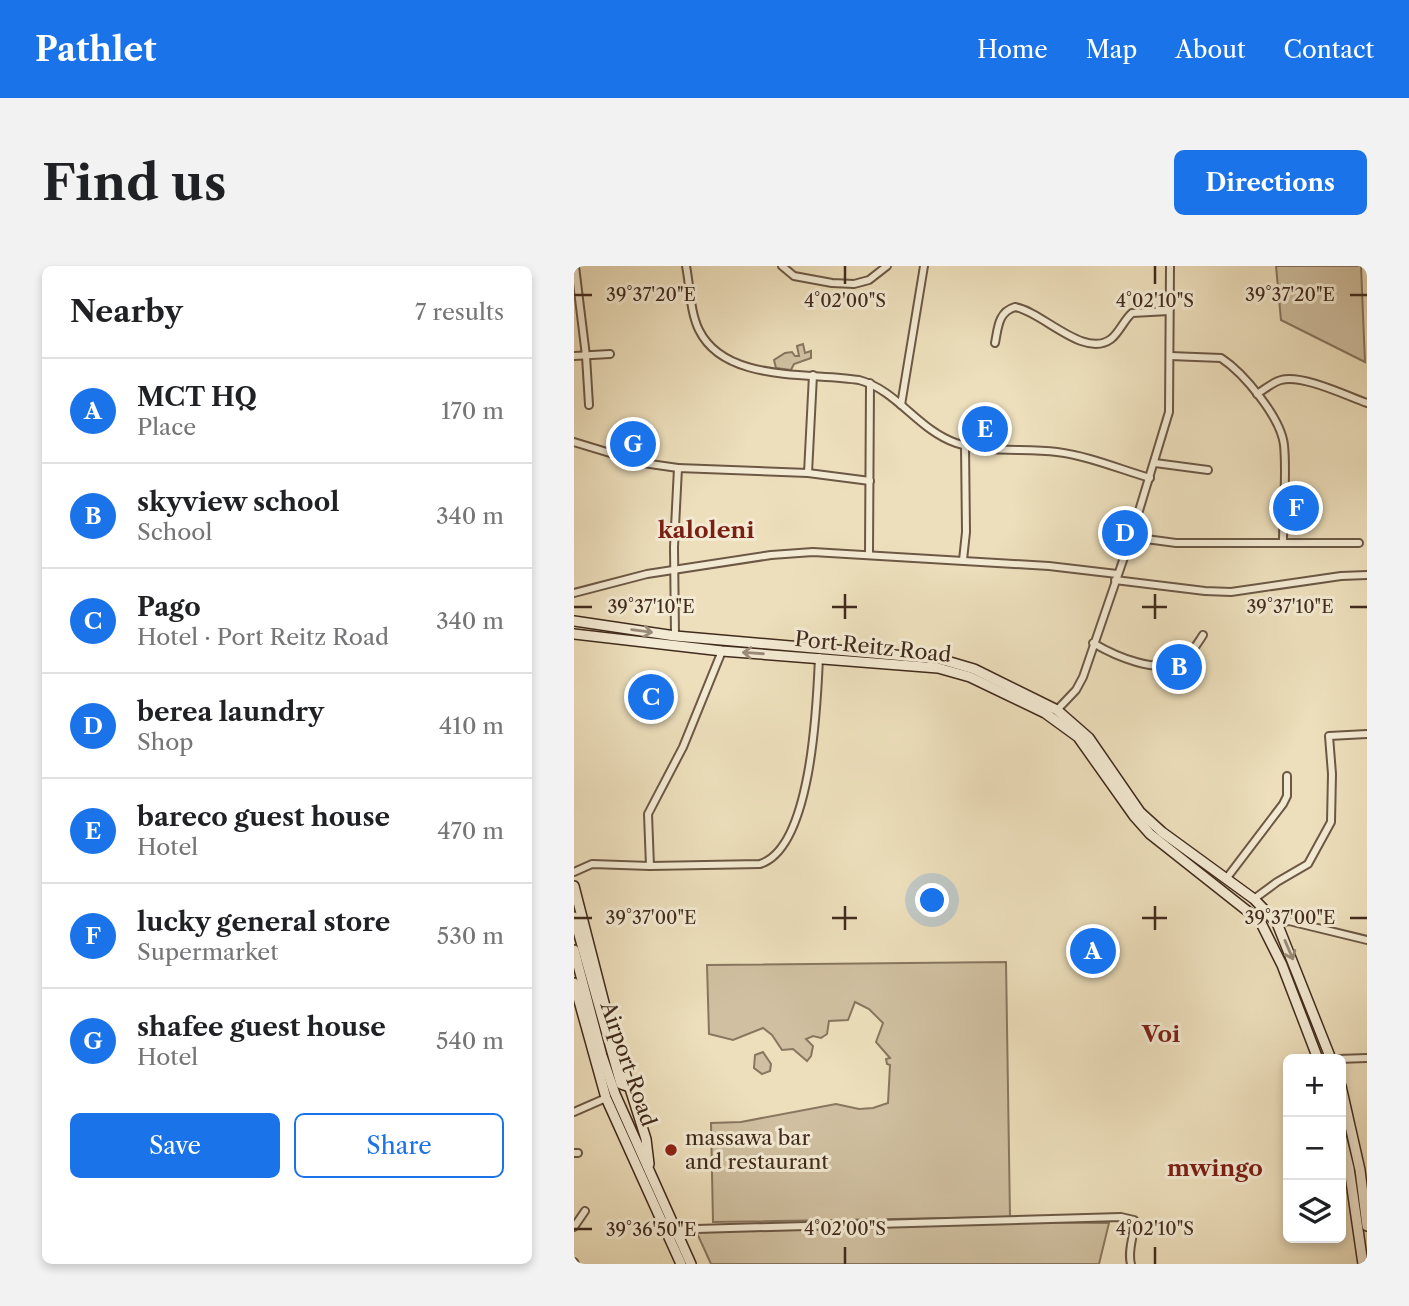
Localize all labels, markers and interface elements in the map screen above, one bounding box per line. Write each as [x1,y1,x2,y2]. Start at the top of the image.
text: Pathlet [35,29,157,70]
text: Home [977,35,1048,64]
text: Map [1086,35,1137,64]
text: About [1175,35,1246,64]
text: Contact [1284,35,1374,64]
button: Directions [1174,150,1367,215]
text: Find us [42,152,226,213]
text: 39°37'20"E [606,284,696,306]
text: 39°37'20"E [1245,284,1335,306]
text: 4°02'00"S [804,290,886,312]
text: 4°02'10"S [1116,290,1194,312]
text: Nearby [70,293,183,330]
text: 7 results [415,298,504,326]
text: MCT HQ [137,381,257,413]
text: A [84,397,102,425]
text: 170 m [441,397,504,425]
pin: E [962,403,1008,455]
text: Place [137,413,196,441]
pin: G [610,418,656,470]
pin: F [1273,482,1319,534]
text: skyview school [137,486,339,518]
text: B [84,502,102,530]
text: 340 m [436,502,504,530]
pin: D [1102,507,1148,559]
district label: kaloleni [658,516,754,544]
text: School [137,518,212,546]
text: Pago [137,591,201,623]
text: 39°37'10"E [607,596,695,618]
text: 39°37'10"E [1246,596,1334,618]
text: C [84,607,102,635]
text: 340 m [436,607,504,635]
text: Hotel · Port Reitz Road [137,623,389,651]
one-way arrow [630,624,652,637]
street label: Port Reitz Road [794,626,953,667]
pin: B [1156,641,1202,693]
one-way arrow [742,646,765,659]
pin: C [628,671,674,723]
text: berea laundry [137,696,324,728]
text: D [83,712,103,740]
text: 410 m [439,712,504,740]
text: Shop [137,728,193,756]
text: bareco guest house [137,801,390,833]
text: E [85,817,101,845]
text: 470 m [437,817,504,845]
text: Hotel [137,833,198,861]
your location [915,883,949,917]
text: lucky general store [137,906,390,938]
text: 39°37'00"E [606,907,696,929]
text: 39°37'00"E [1245,907,1335,929]
text: F [85,922,101,950]
text: 530 m [437,922,504,950]
pin: A [1070,925,1116,977]
text: Supermarket [137,938,278,966]
one-way arrow [1283,939,1296,960]
street label: Airport Road [595,997,662,1130]
text: shafee guest house [137,1011,386,1043]
district label: Voi [1141,1020,1180,1048]
text: G [83,1027,103,1055]
text: 540 m [436,1027,504,1055]
text: Hotel [137,1043,198,1071]
map controls [1283,1054,1346,1243]
button: + [1283,1054,1346,1117]
button: Save [70,1113,280,1178]
button: Share [294,1113,504,1178]
button: − [1283,1117,1346,1180]
place label: massawa bar and restaurant [685,1125,829,1174]
marker: massawa bar and restaurant [663,1142,679,1158]
district label: mwingo [1167,1154,1263,1182]
button: layers [1283,1180,1346,1243]
text: 4°02'00"S [804,1218,886,1240]
text: 4°02'10"S [1116,1218,1194,1240]
text: 39°36'50"E [606,1219,696,1241]

